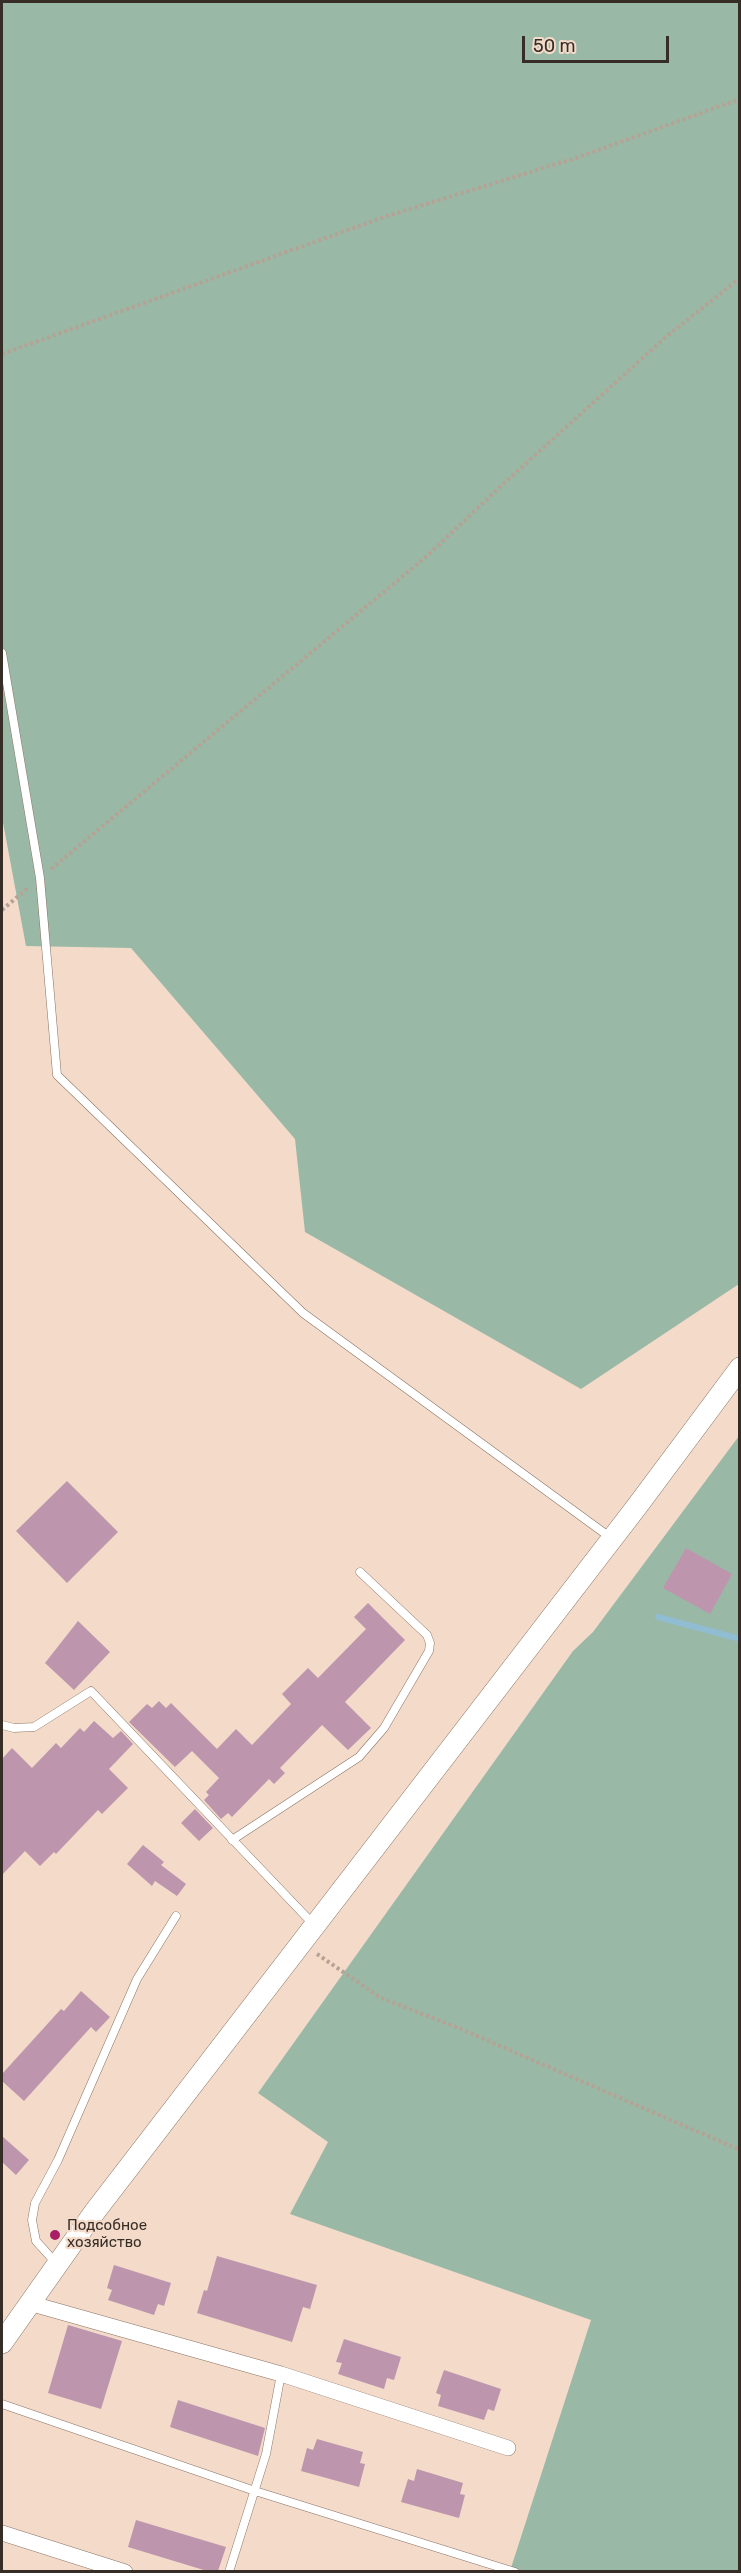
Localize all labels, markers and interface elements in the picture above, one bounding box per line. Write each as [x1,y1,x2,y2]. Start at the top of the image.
scale bar [525,24,672,62]
text: 50 m [533,35,576,57]
place label: Подсобное хозяйство [67,2217,147,2252]
marker: Подсобное хозяйство [48,2228,62,2242]

